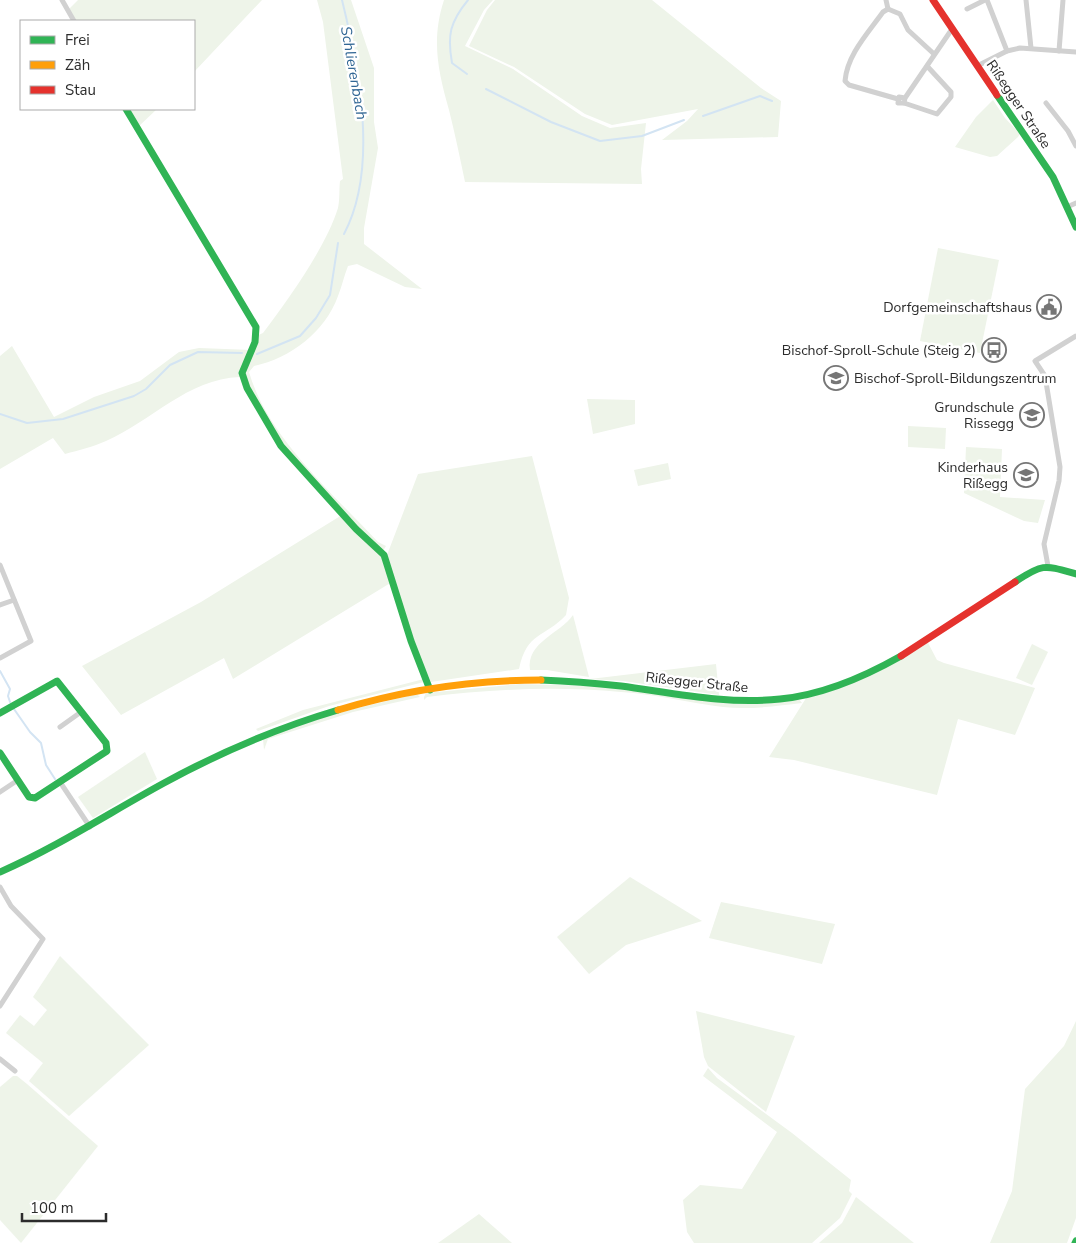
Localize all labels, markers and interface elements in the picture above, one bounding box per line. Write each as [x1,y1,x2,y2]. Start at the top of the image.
legend [20,20,195,110]
water label: Schlierenbach [336,25,372,121]
text: Frei [65,30,90,50]
text: Zäh [65,55,90,75]
street label: Rißegger Straße [982,56,1055,152]
text: Stau [65,80,96,100]
public building icon: Dorfgemeinschaftshaus [1036,294,1062,320]
place label: Dorfgemeinschaftshaus [883,298,1032,317]
bus stop icon: Bischof-Sproll-Schule (Steig 2) [981,337,1007,363]
place label: Bischof-Sproll-Schule (Steig 2) [782,341,976,360]
school or university icon: Bischof-Sproll-Bildungszentrum [823,365,849,391]
place label: Bischof-Sproll-Bildungszentrum [854,369,1057,388]
place label: Grundschule Rissegg [934,398,1014,433]
school or university icon: Grundschule Rissegg [1019,402,1045,428]
place label: Kinderhaus Rißegg [937,458,1008,493]
school or university icon: Kinderhaus Rißegg [1013,462,1039,488]
street label: Rißegger Straße [645,668,749,697]
scale bar [22,1190,106,1222]
text: 100 m [30,1198,74,1218]

